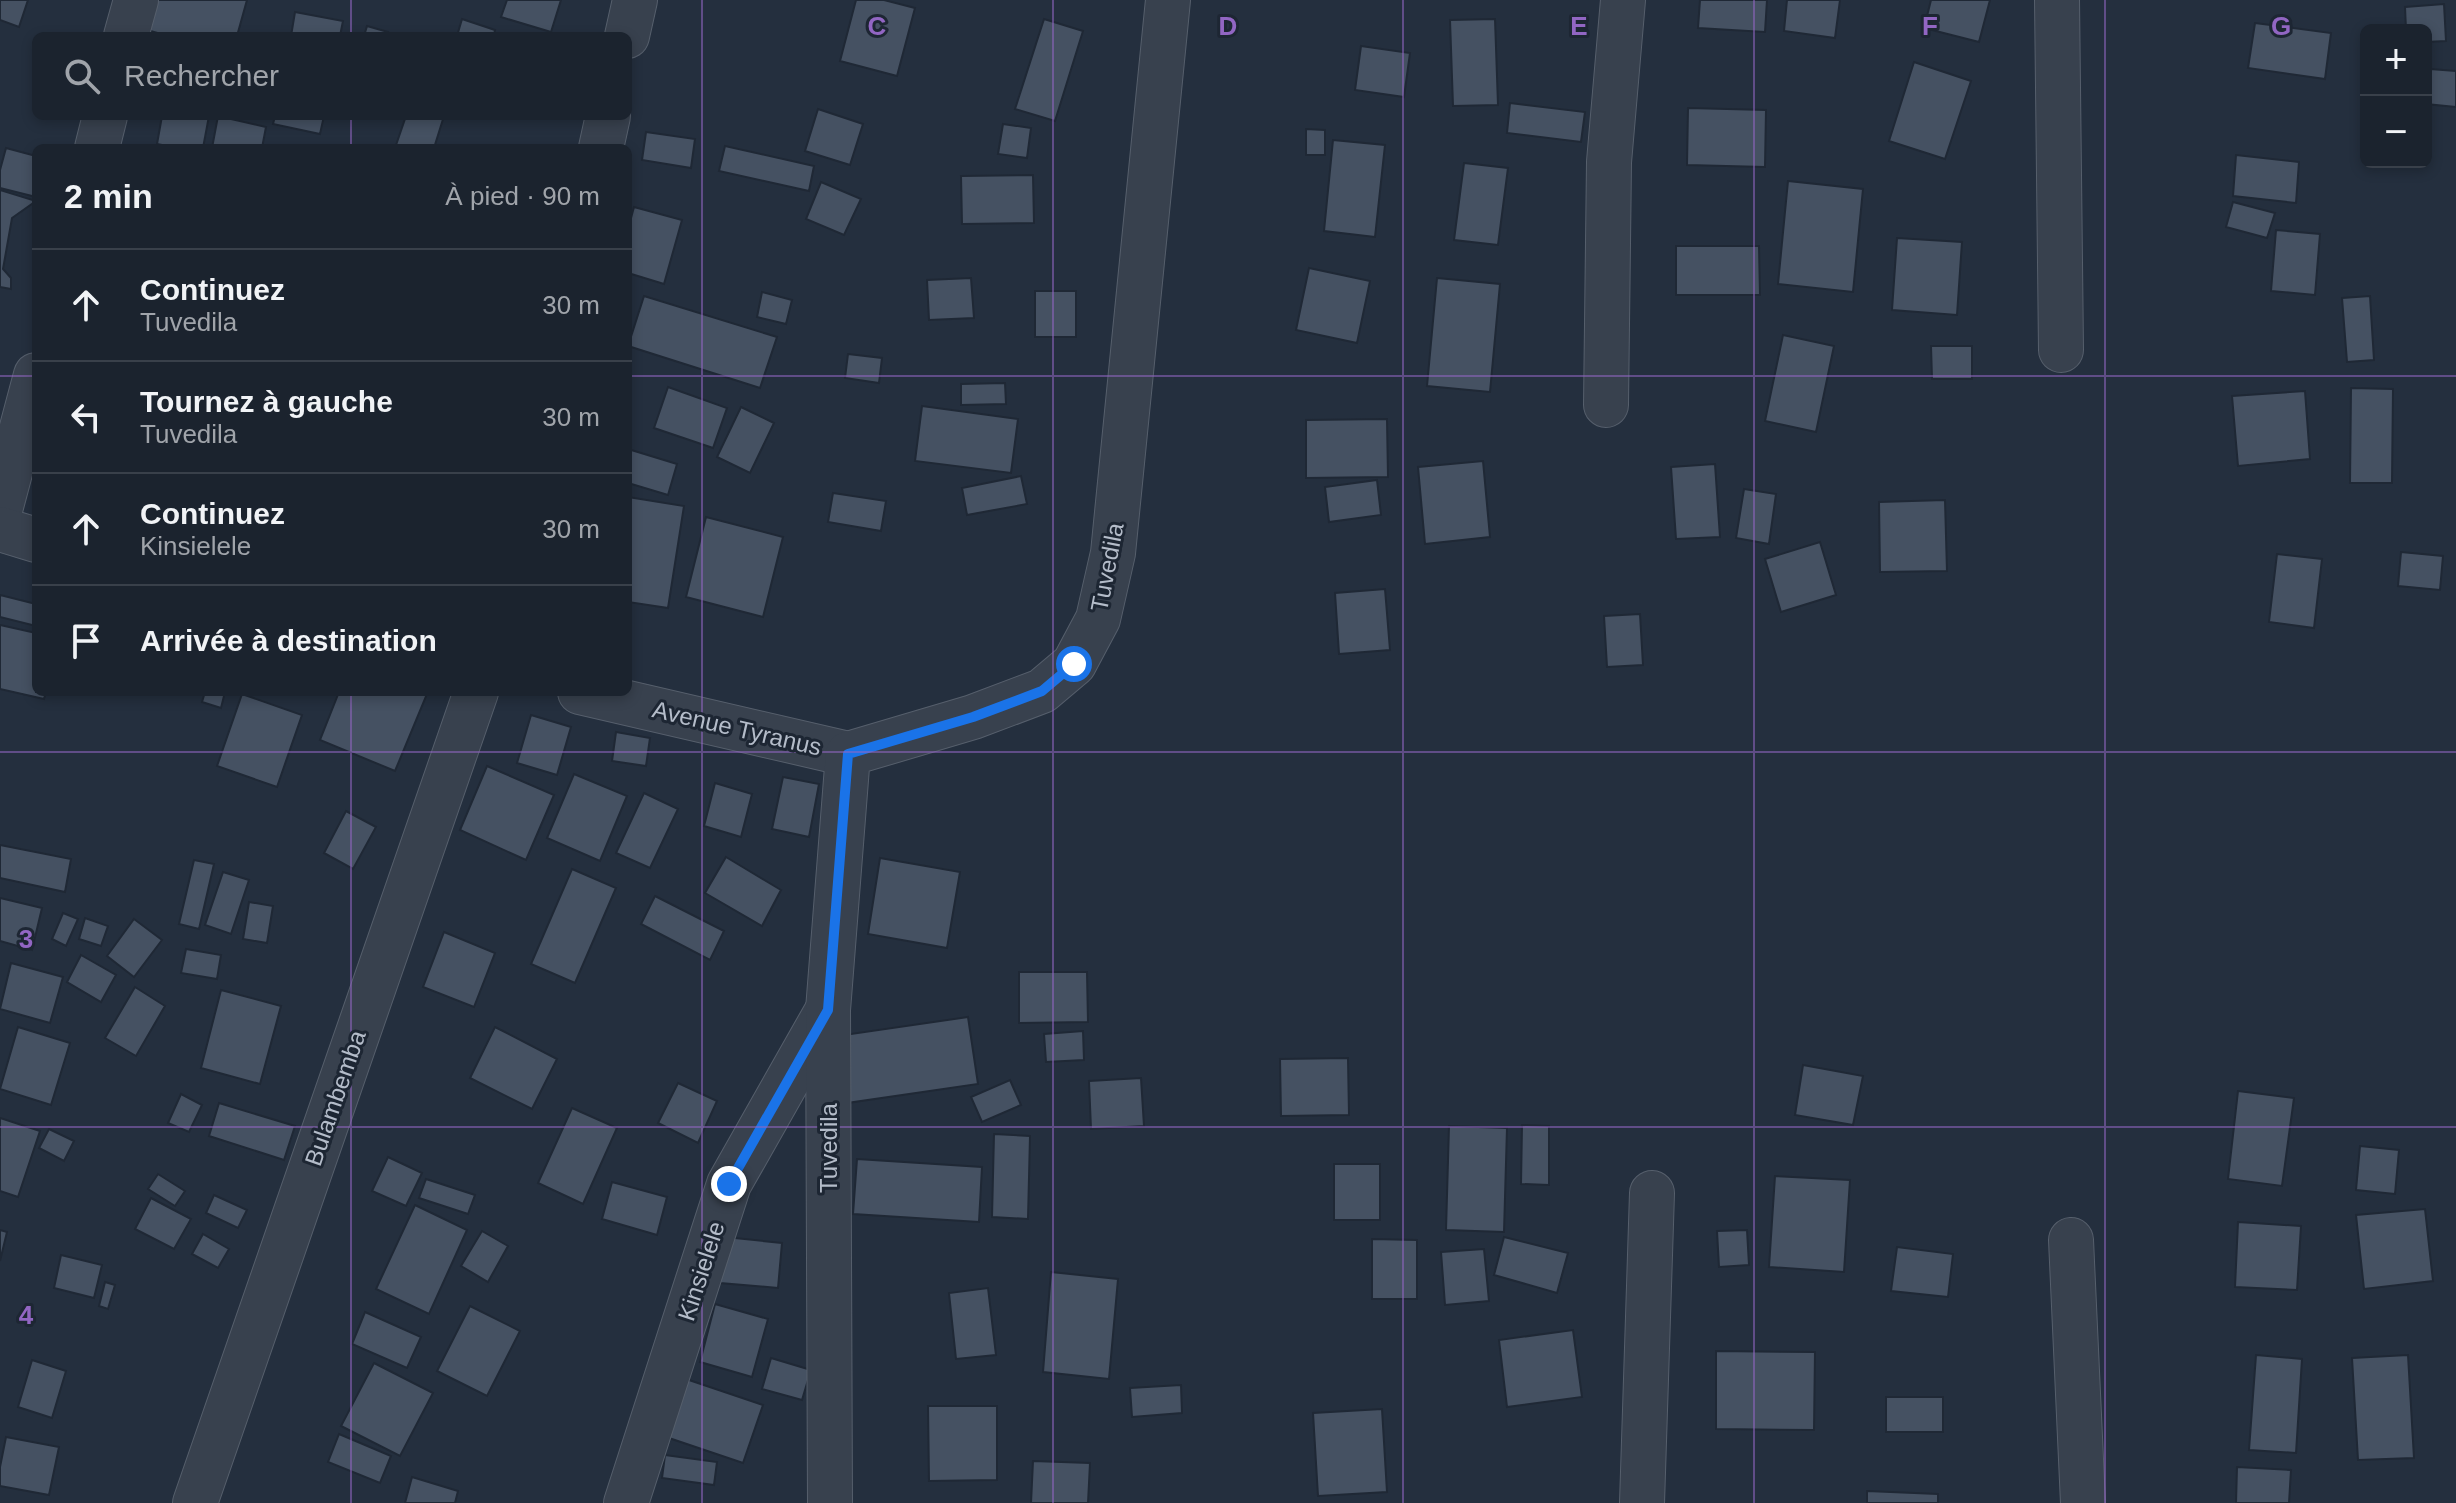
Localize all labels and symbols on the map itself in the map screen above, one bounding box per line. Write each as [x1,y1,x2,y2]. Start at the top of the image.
text: C [868,11,887,41]
text: D [1219,11,1237,41]
text: E [1570,11,1588,41]
text: F [1922,11,1938,41]
text: G [2271,11,2291,41]
street label: Tuvedila [1085,520,1129,614]
route start [1056,646,1092,682]
street label: Avenue Tyranus [650,695,824,761]
text: 3 [19,924,33,954]
street label: Bulambemba [299,1026,371,1169]
street label: Tuvedila [815,1102,842,1193]
route end [711,1166,747,1202]
street label: Kinsielele [672,1218,730,1324]
text: 4 [19,1300,34,1330]

